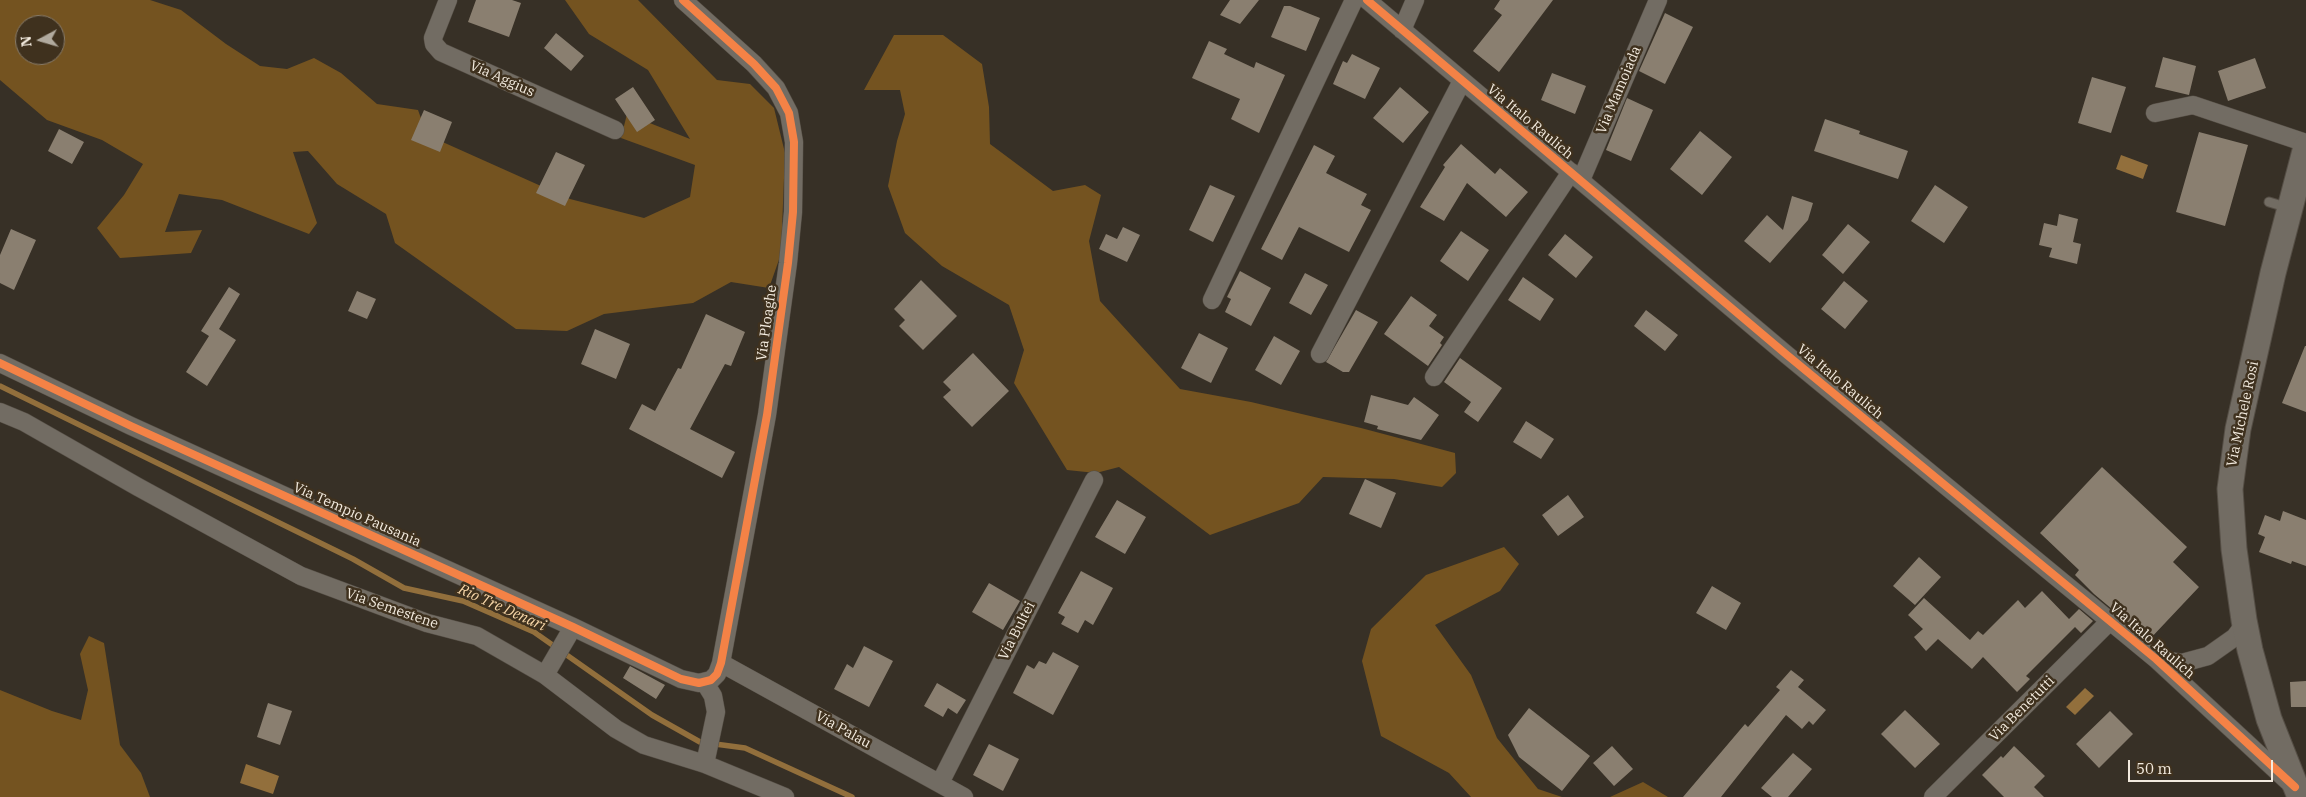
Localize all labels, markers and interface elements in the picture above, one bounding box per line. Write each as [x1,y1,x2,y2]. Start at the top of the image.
north arrow [15,15,65,65]
text: N [17,35,36,48]
street label: Via Mamoiada [1593,44,1645,136]
street label: Via Aggius [467,57,537,101]
street label: Via Italo Raulich [1483,81,1577,163]
street label: Via Ploaghe [753,284,781,362]
street label: Via Italo Raulich [1793,341,1887,423]
street label: Via Michele Rosi [2224,360,2262,468]
street label: Via Tempio Pausania [291,479,423,551]
water label: Rio Tre Denari [455,581,549,635]
street label: Via Semestene [344,585,440,633]
street label: Via Bultei [995,599,1039,663]
street label: Via Italo Raulich [2106,599,2198,683]
street label: Via Benetutti [1986,673,2058,745]
street label: Via Palau [812,708,874,752]
scale bar [2131,750,2276,782]
text: 50 m [2136,759,2172,778]

